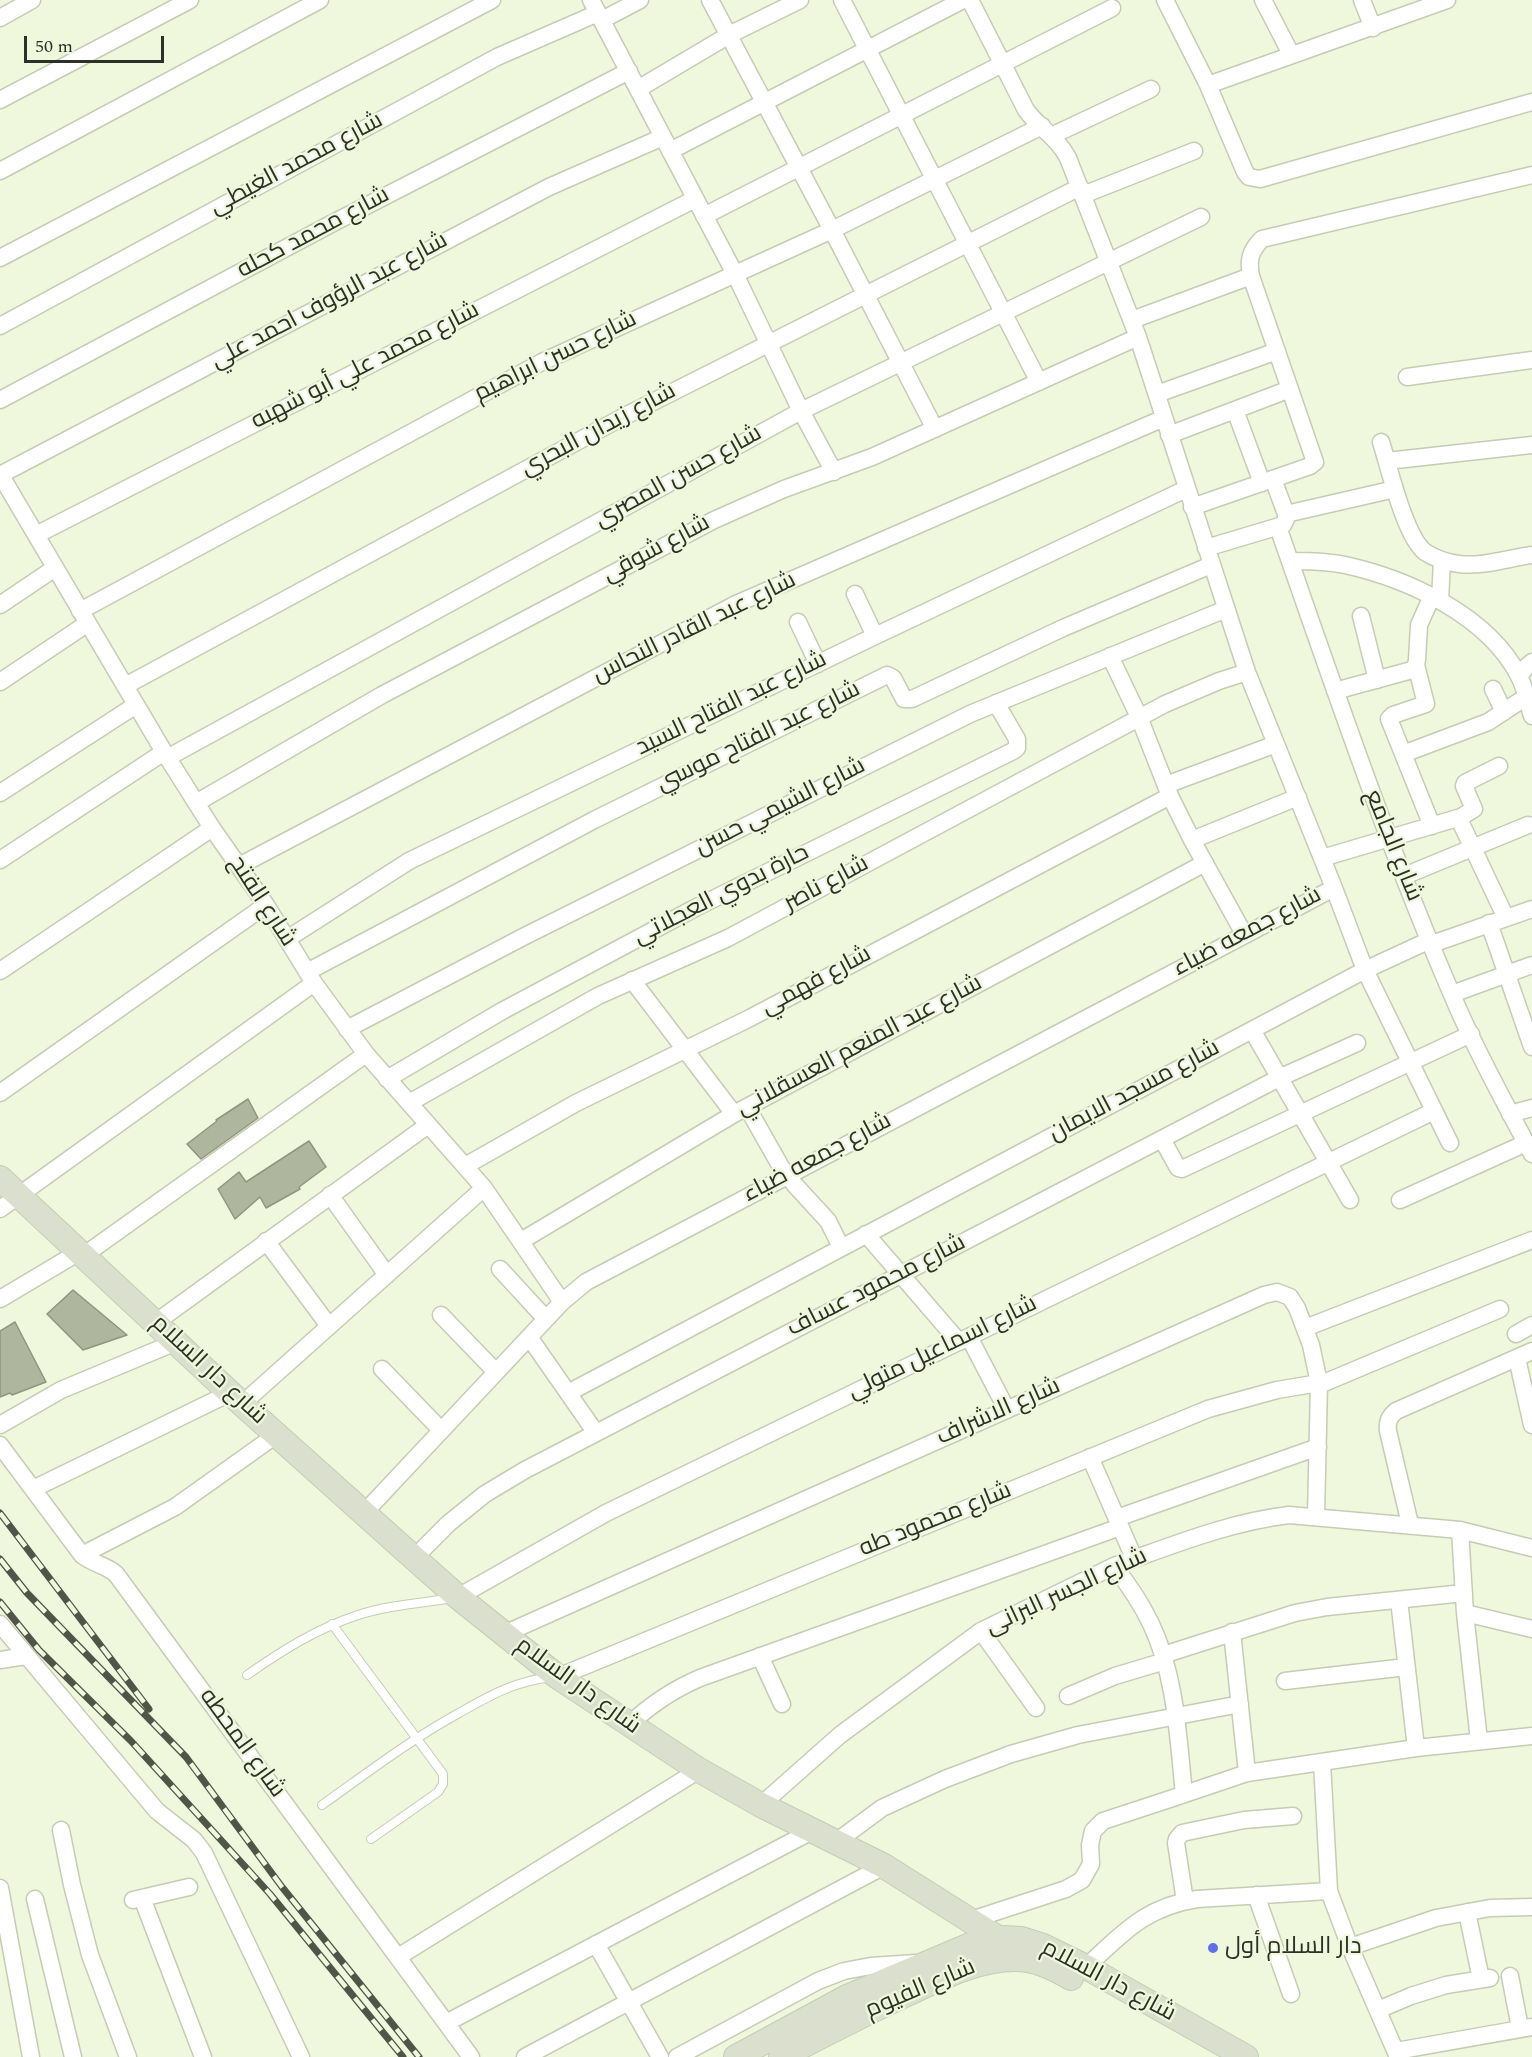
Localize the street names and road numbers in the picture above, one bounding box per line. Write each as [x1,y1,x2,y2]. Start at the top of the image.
street label: شارع محمد الغيطي [205,107,389,223]
street label: شارع محمد كحله [233,182,395,286]
street label: شارع عبد الرؤوف احمد علي [207,227,453,377]
street label: شارع محمد علي أبو شهبه [247,297,485,437]
street label: شارع حسن ابراهيم [470,306,642,410]
street label: شارع زيدان البحري [516,378,682,484]
street label: شارع حسن المصري [591,420,767,536]
street label: شارع شوقي [598,510,716,590]
street label: شارع عبد القادر النحاس [589,567,801,691]
street label: شارع عبد الفتاح السيد [632,646,832,764]
street label: شارع عبد الفتاح موسي [652,676,866,800]
street label: شارع الشيمي حسن [691,753,871,863]
street label: شارع الجامع [1357,786,1427,906]
street label: حارة بدوي العجلاتي [629,839,815,953]
street label: شارع الفتح [221,851,301,953]
street label: شارع ناصر [780,851,874,919]
street label: شارع جمعه ضياء [1169,882,1327,984]
street label: شارع فهمي [757,941,877,1023]
street label: شارع عبد المنعم العسقلاني [732,970,988,1124]
street label: شارع مسجد الايمان [1045,1035,1225,1149]
street label: شارع جمعه ضياء [739,1108,897,1210]
street label: شارع محمود عساف [783,1230,971,1344]
street label: شارع اسماعيل متولي [844,1291,1042,1407]
street label: شارع دار السلام [144,1310,272,1432]
street label: شارع الاشراف [933,1373,1065,1453]
street label: شارع محمود طه [856,1477,1016,1565]
street label: شارع الجسر البرانى [982,1543,1152,1643]
street label: شارع دار السلام [509,1632,645,1742]
street label: شارع المحطه [192,1684,290,1804]
street label: شارع دار السلام [1036,1935,1180,2029]
street label: شارع الفيوم [862,1954,980,2026]

